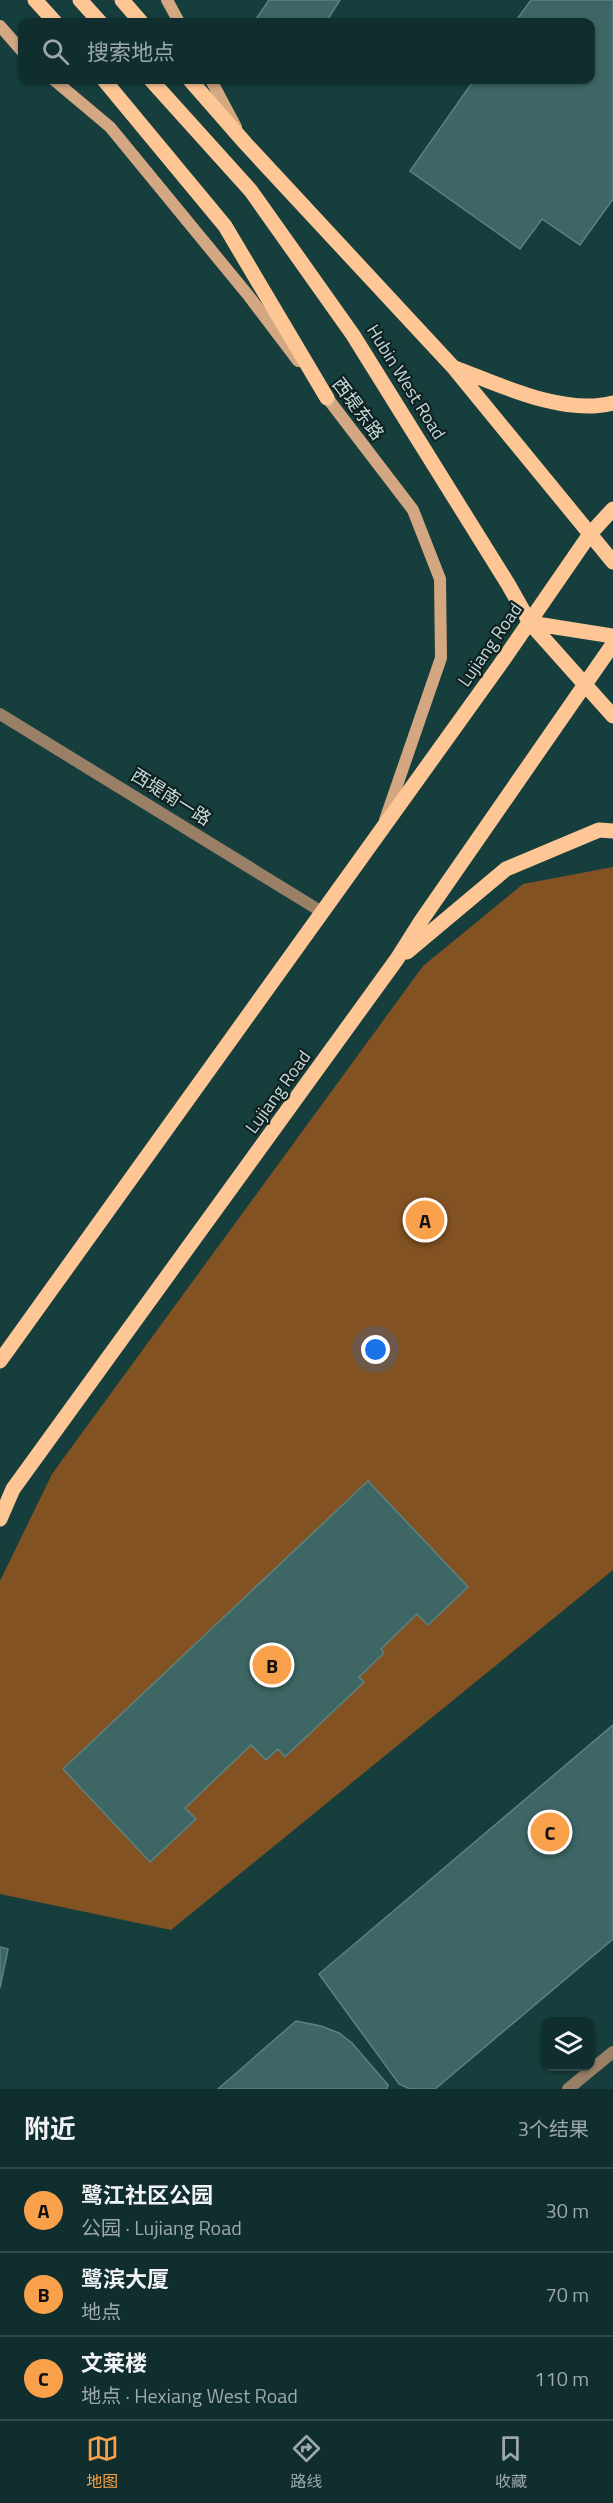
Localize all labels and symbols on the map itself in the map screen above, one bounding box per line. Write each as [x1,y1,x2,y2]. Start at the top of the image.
street label: Hubin West Road [360,319,453,444]
street label: 西堤东路 [326,372,391,446]
street label: Lujiang Road [451,597,528,692]
street label: 西堤南一路 [126,761,217,832]
street label: Lujiang Road [238,1045,317,1139]
pin: A [406,1198,444,1242]
your location [361,1335,390,1364]
pin: B [252,1642,292,1688]
pin: C [530,1810,570,1854]

